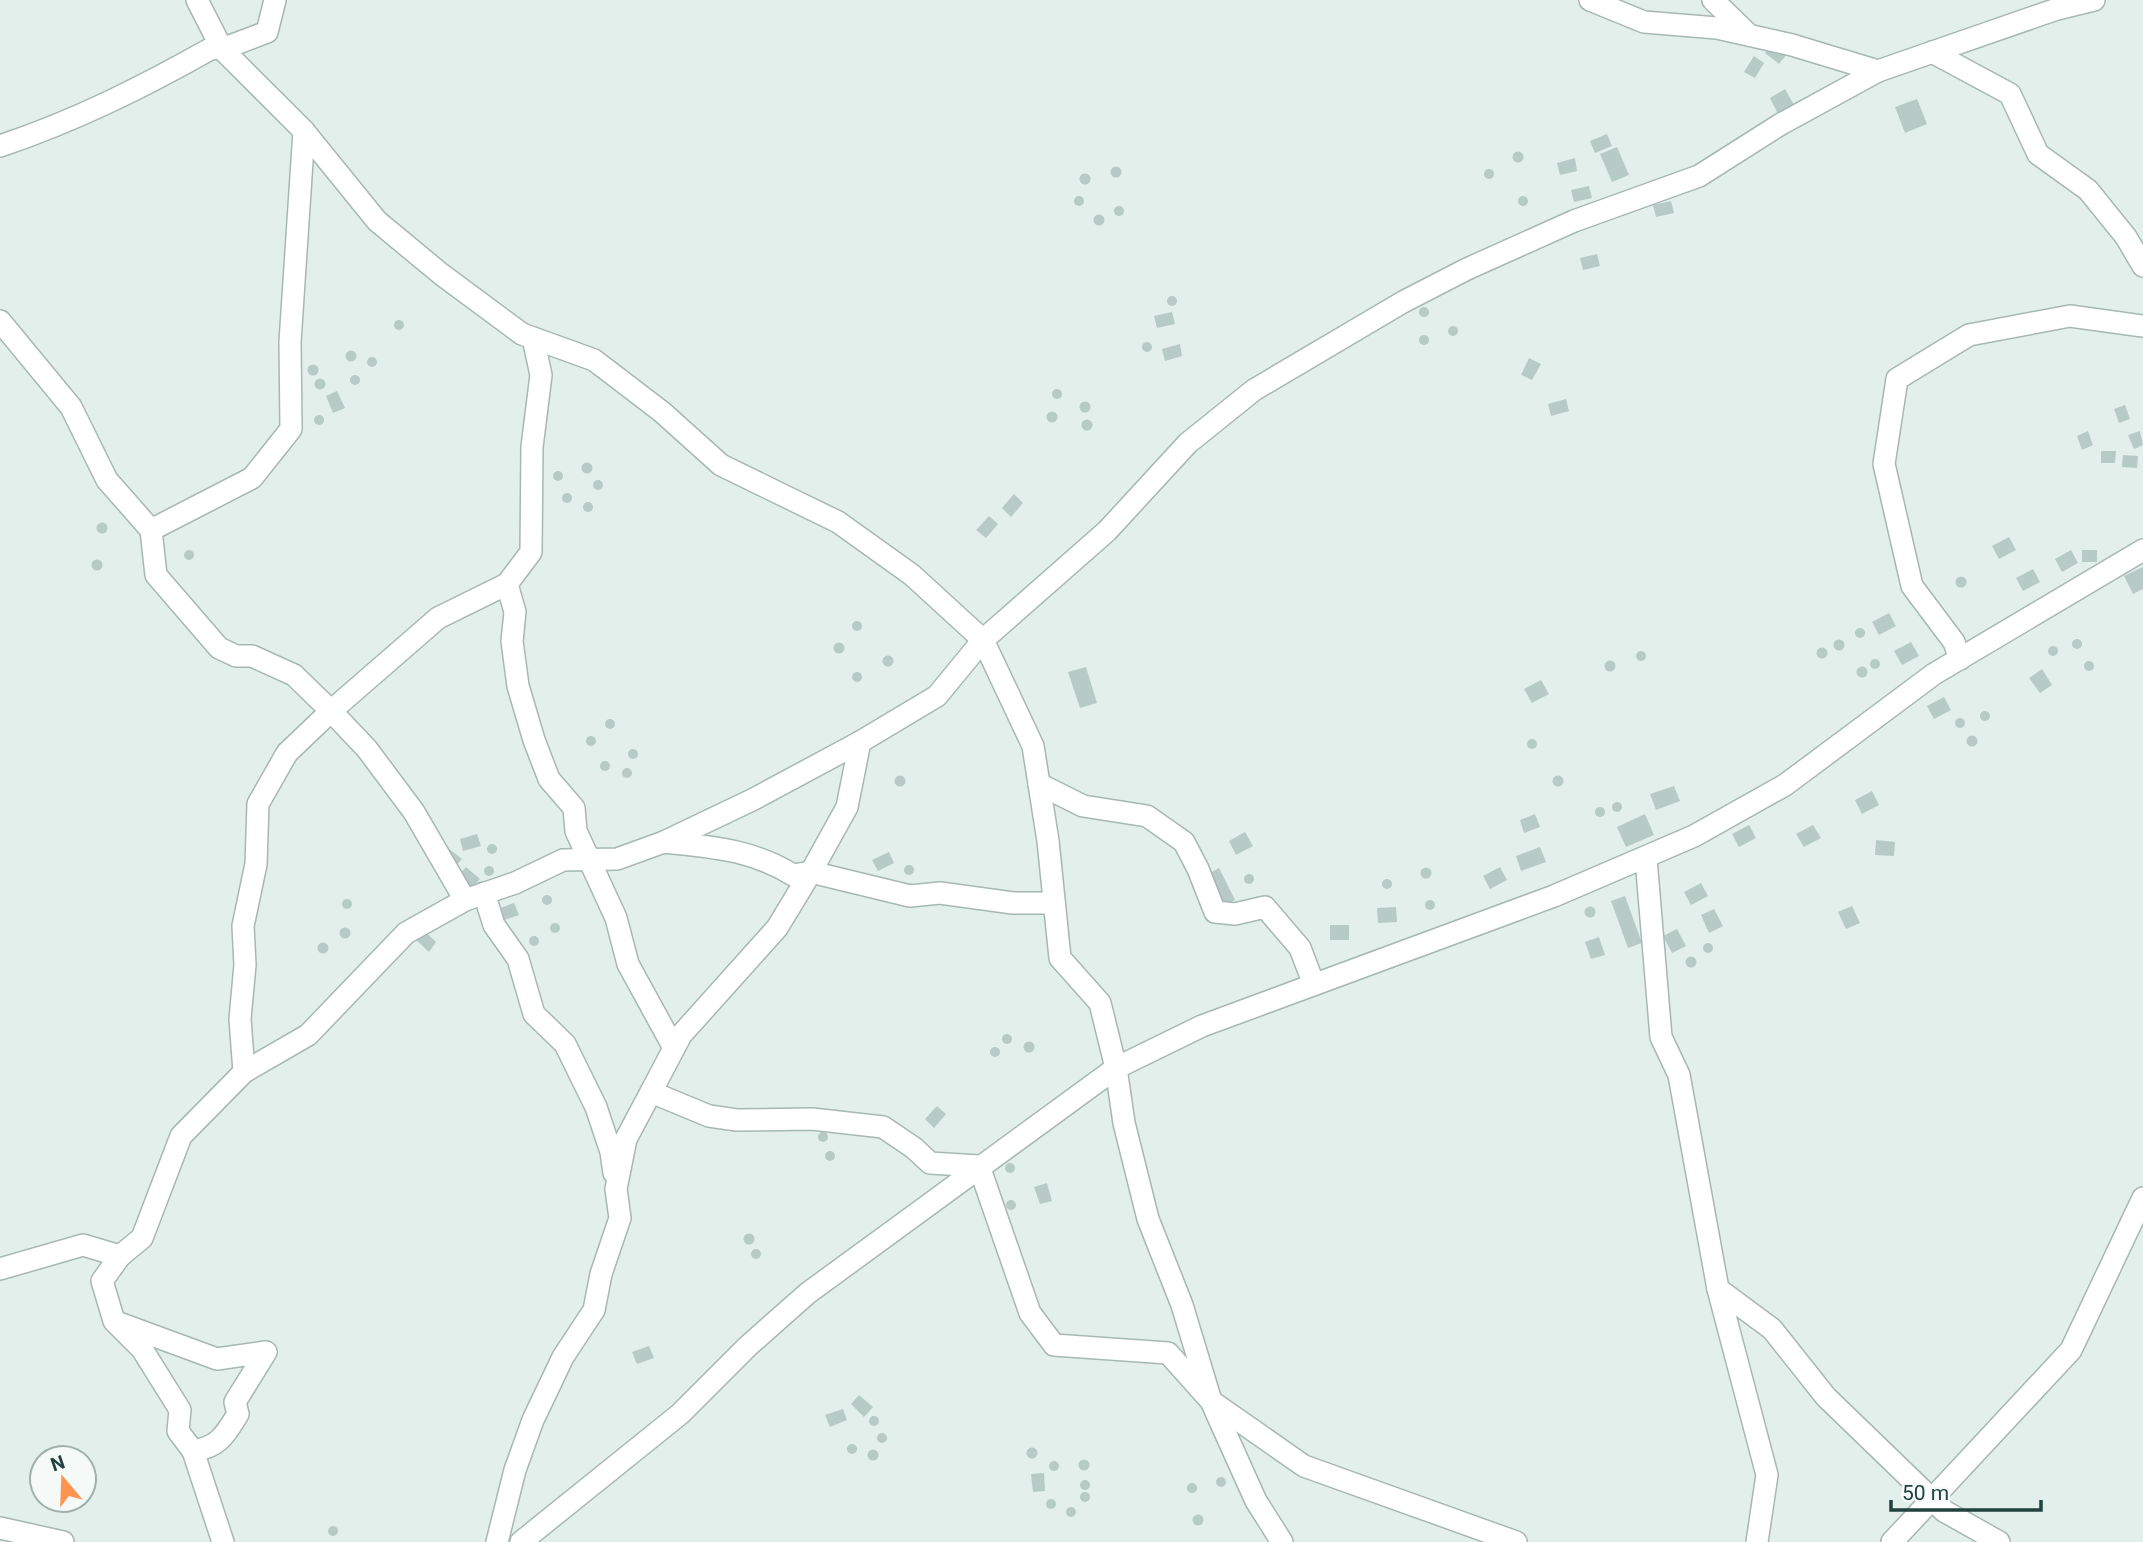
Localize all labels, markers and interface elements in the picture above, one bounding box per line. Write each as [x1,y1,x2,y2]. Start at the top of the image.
north arrow [28,1444,98,1514]
text: N [48,1450,68,1476]
scale bar [1891,1468,2042,1512]
text: 50 m [1902,1481,1949,1505]

